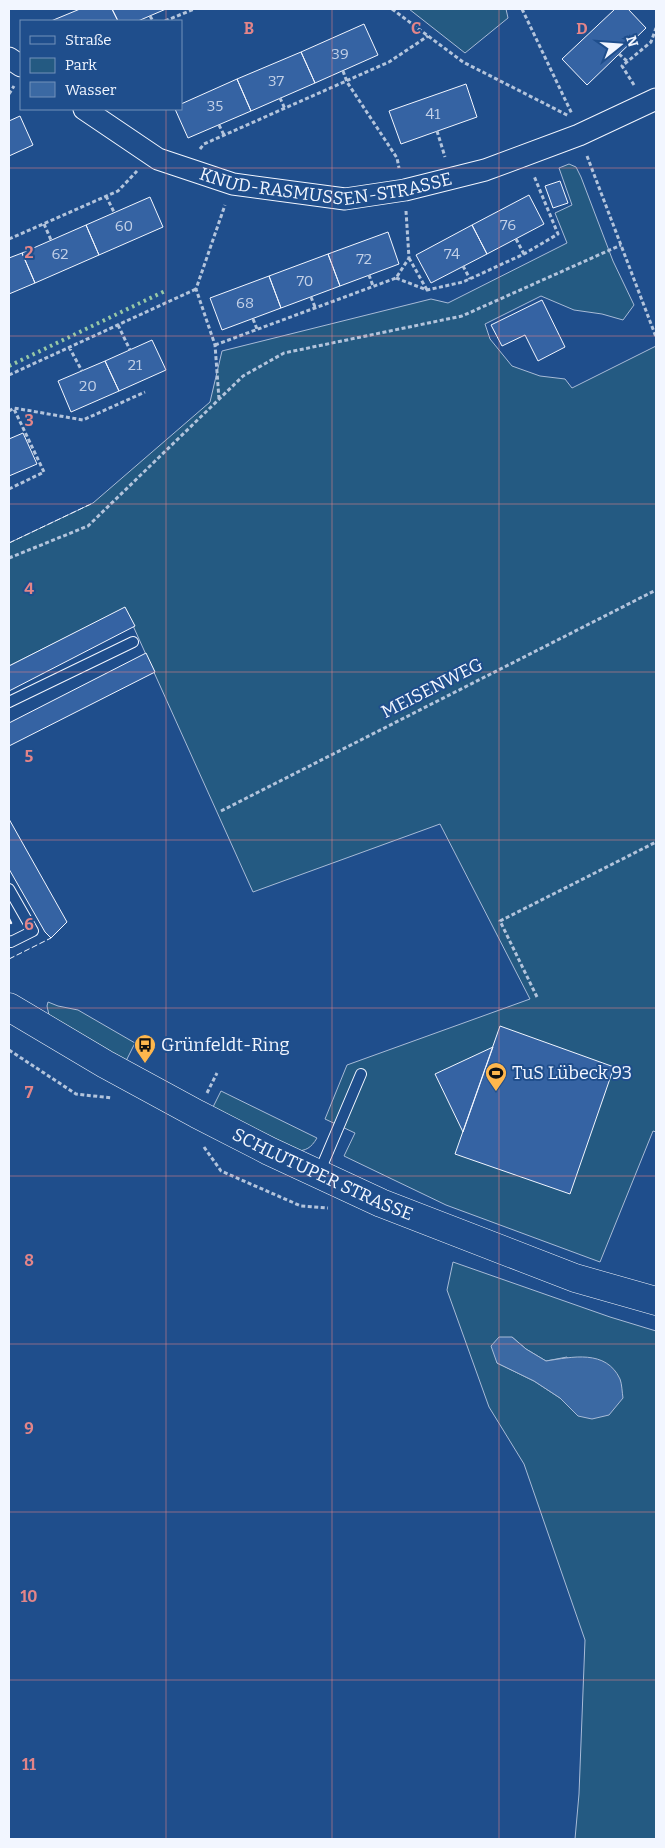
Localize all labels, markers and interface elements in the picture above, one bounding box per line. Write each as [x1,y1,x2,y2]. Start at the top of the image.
text: B [244,19,254,38]
text: C [411,19,421,38]
text: D [576,19,588,38]
legend [20,20,182,110]
north arrow [595,20,645,70]
text: Straße [65,31,111,49]
text: N [622,34,642,49]
house number: 39 [331,45,349,63]
text: Park [65,56,97,74]
house number: 37 [268,72,285,90]
text: Wasser [65,81,117,99]
house number: 35 [207,97,223,115]
house number: 41 [426,105,440,123]
street label: KNUD-RASMUSSEN-STRASSE [197,163,454,210]
house number: 76 [500,216,516,234]
house number: 60 [115,217,133,235]
text: 2 [24,243,34,262]
house number: 62 [52,245,68,263]
house number: 74 [444,245,460,263]
house number: 72 [356,250,372,268]
house number: 70 [297,272,313,290]
house number: 68 [236,294,254,312]
house number: 21 [128,356,142,374]
house number: 20 [79,377,97,395]
text: 3 [24,411,34,430]
text: 4 [24,579,34,598]
street label: MEISENWEG [378,653,486,723]
text: 5 [25,747,34,766]
text: 6 [24,915,34,934]
bus stop icon: Grünfeldt-Ring [133,1033,157,1064]
place label: Grünfeldt-Ring [161,1034,290,1056]
sports icon: TuS Lübeck 93 [484,1061,508,1092]
place label: TuS Lübeck 93 [512,1062,632,1084]
text: 7 [25,1083,34,1102]
street label: SCHLUTUPER STRASSE [229,1123,416,1225]
text: 8 [24,1251,34,1270]
text: 9 [24,1419,34,1438]
text: 10 [20,1587,38,1606]
text: 11 [22,1755,36,1774]

